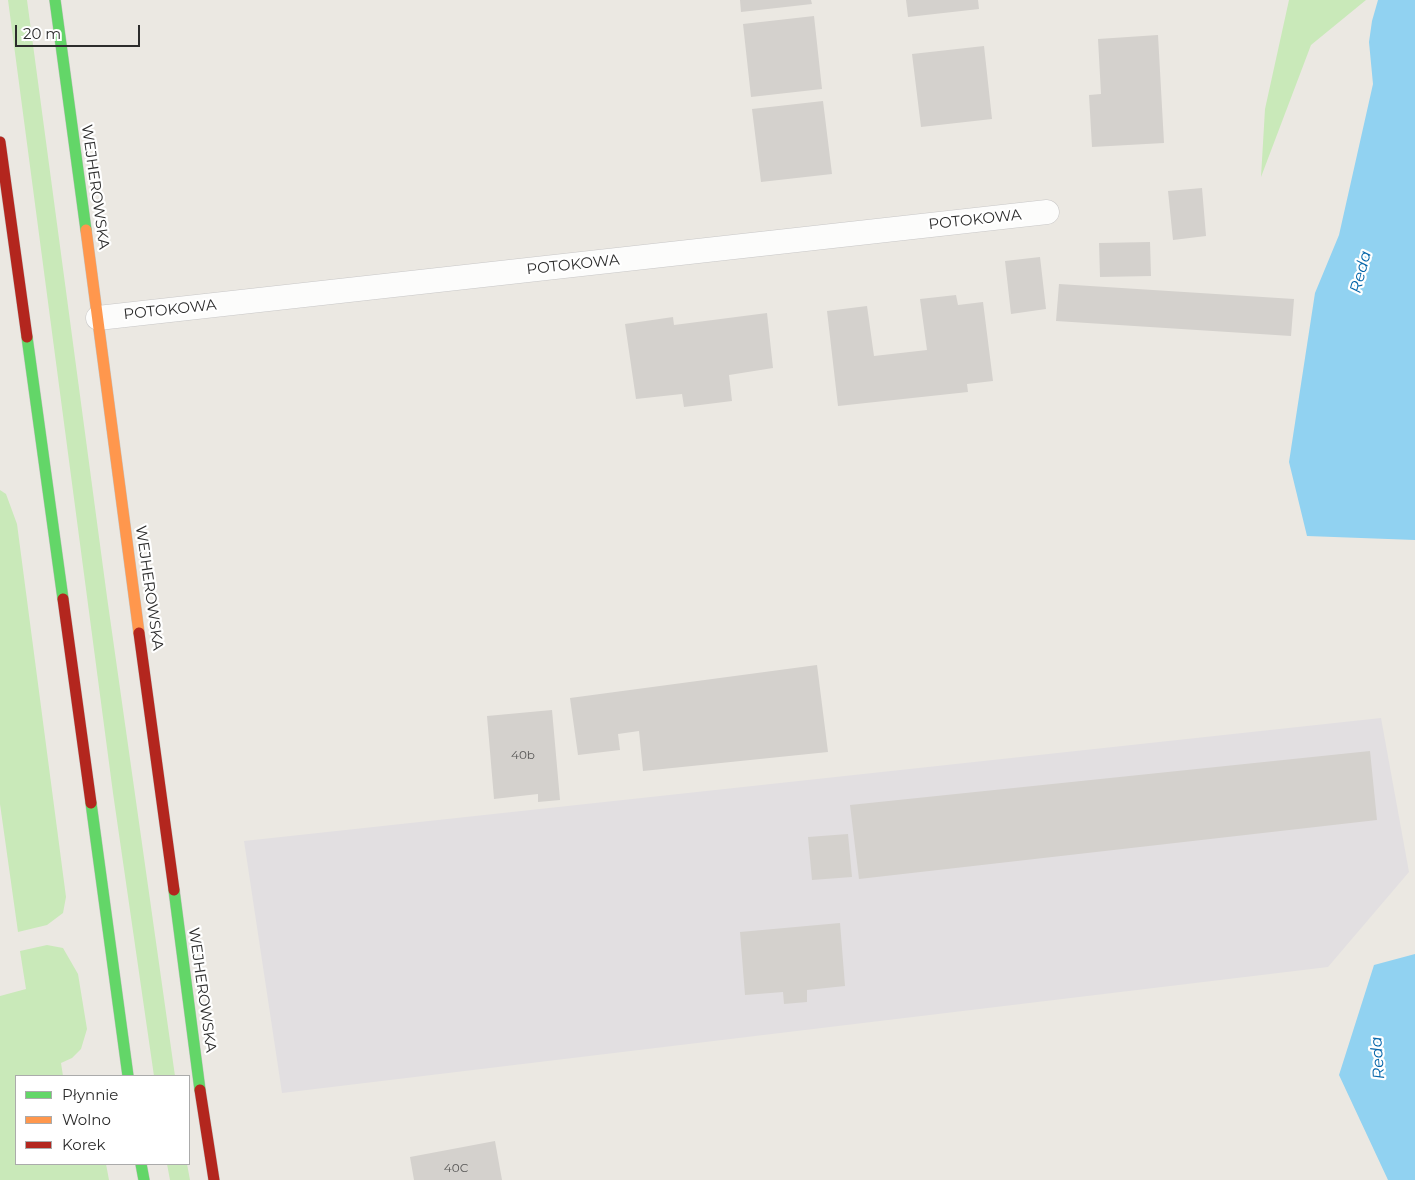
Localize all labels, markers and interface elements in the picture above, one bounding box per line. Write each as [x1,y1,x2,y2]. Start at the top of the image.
scale bar [18,15,142,47]
text: 20 m [23,24,61,43]
street label: WEJHEROWSKA [77,123,113,251]
street label: POTOKOWA [928,206,1022,234]
water label: Reda [1346,249,1376,295]
street label: POTOKOWA [526,251,620,279]
street label: POTOKOWA [123,296,217,324]
street label: WEJHEROWSKA [131,524,167,652]
house number: 40b [511,748,535,762]
street label: WEJHEROWSKA [184,926,220,1054]
water label: Reda [1367,1036,1389,1080]
legend [15,1075,190,1165]
text: Płynnie [62,1085,118,1104]
text: Wolno [62,1110,111,1129]
text: Korek [62,1135,106,1154]
house number: 40C [444,1161,468,1175]

